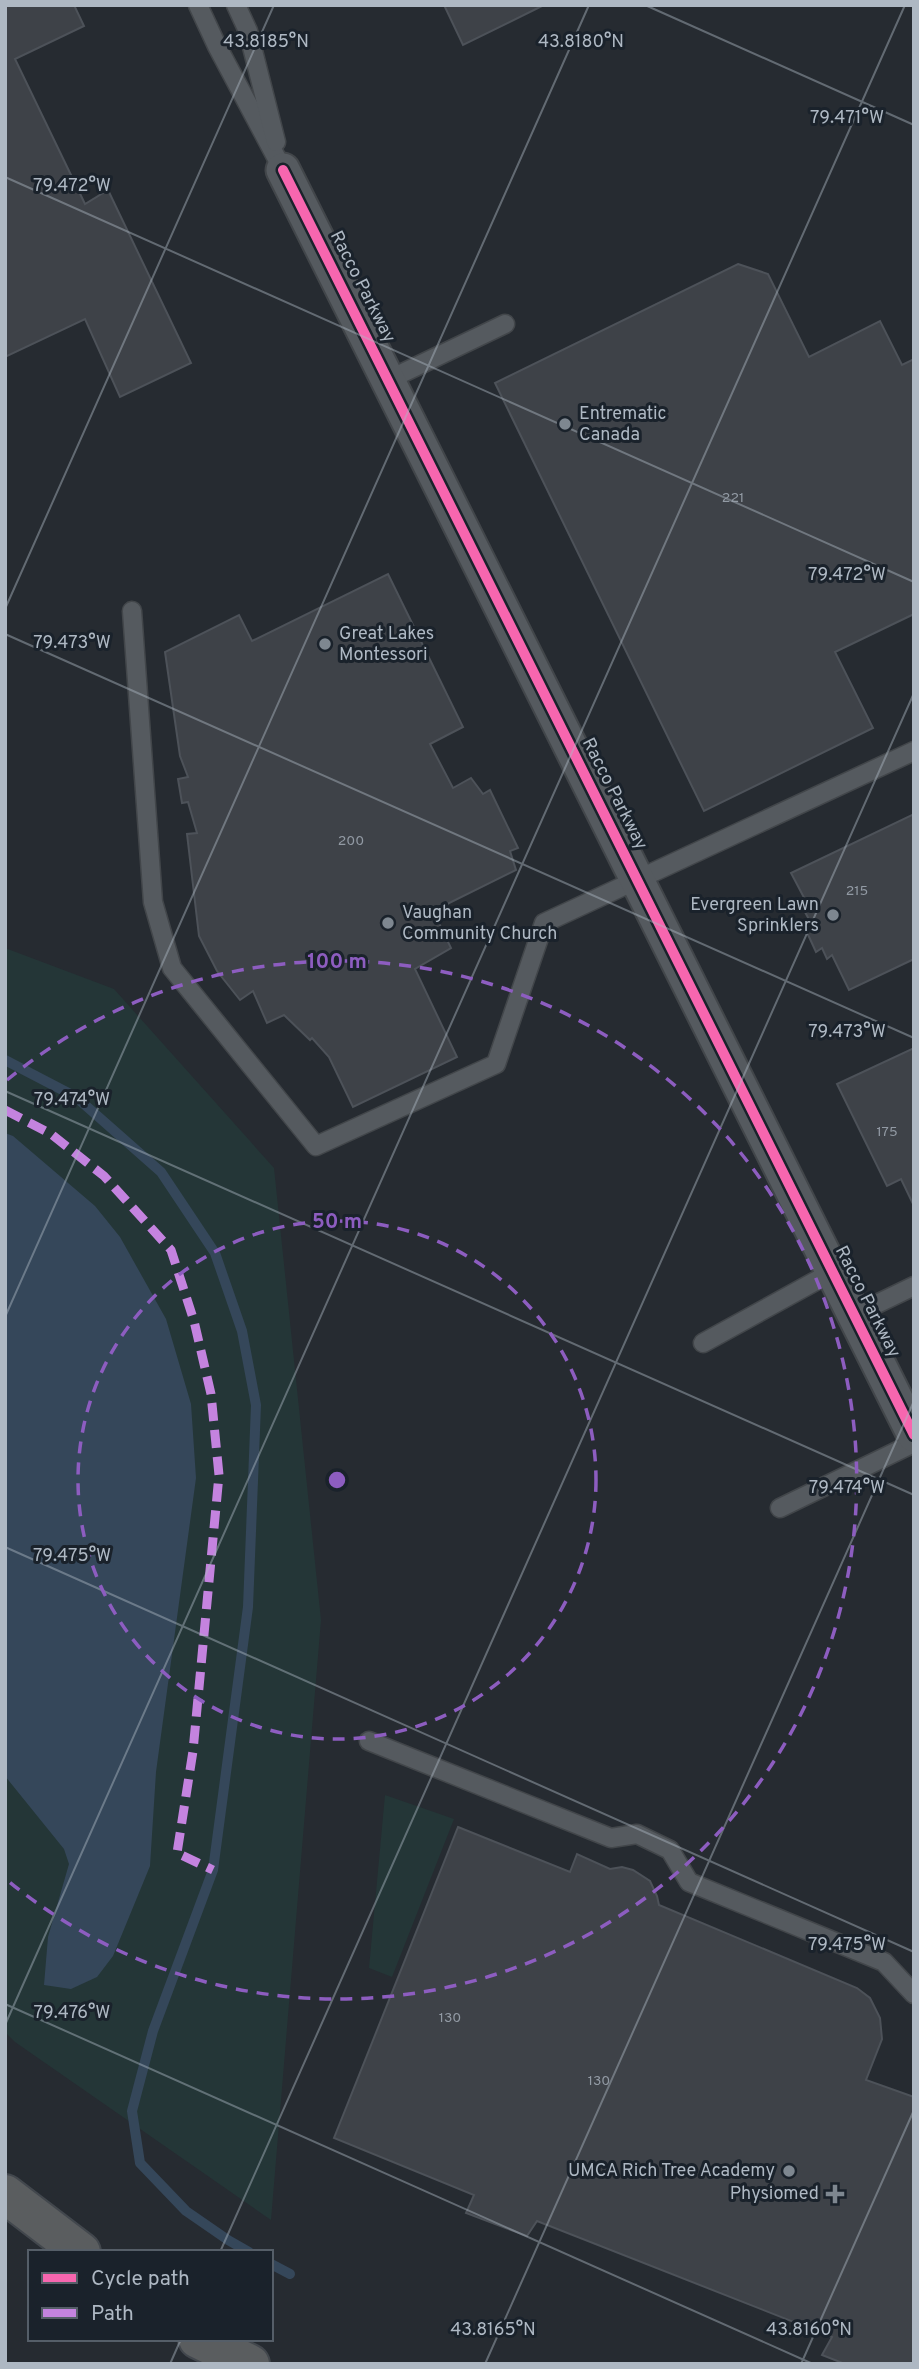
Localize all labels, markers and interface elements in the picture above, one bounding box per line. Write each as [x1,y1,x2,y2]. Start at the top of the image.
text: 43.8185°N [223,31,309,54]
text: 43.8180°N [538,31,624,54]
text: 79.471°W [810,107,884,130]
text: 79.472°W [33,175,111,198]
street label: Racco Parkway [324,227,400,347]
place label: Entrematic Canada [579,403,667,447]
marker: Entrematic Canada [557,416,573,432]
house number: 221 [722,490,744,507]
text: 79.472°W [808,564,886,587]
place label: Great Lakes Montessori [339,623,434,667]
text: 79.473°W [33,632,111,655]
marker: Great Lakes Montessori [317,636,333,652]
street label: Racco Parkway [576,734,652,854]
house number: 200 [338,833,364,850]
house number: 215 [846,883,868,900]
place label: Evergreen Lawn Sprinklers [690,894,819,938]
place label: Vaughan Community Church [402,902,557,946]
marker: Evergreen Lawn Sprinklers [825,907,841,923]
marker: Vaughan Community Church [380,915,396,931]
text: 100 m [307,949,367,976]
text: 79.473°W [808,1021,886,1044]
text: 79.474°W [34,1089,110,1112]
house number: 175 [876,1124,898,1141]
text: 50 m [312,1209,362,1236]
street label: Racco Parkway [829,1242,905,1362]
centre of rings [325,1468,349,1492]
text: 79.474°W [809,1477,885,1500]
text: 79.475°W [33,1545,111,1568]
text: 79.475°W [808,1934,886,1957]
text: 79.476°W [34,2002,110,2025]
house number: 130 [439,2010,461,2027]
house number: 130 [588,2073,610,2090]
place label: UMCA Rich Tree Academy [568,2160,775,2183]
marker: UMCA Rich Tree Academy [781,2163,797,2179]
place label: Physiomed [730,2183,819,2206]
marker: Physiomed [825,2184,845,2204]
legend [28,2250,273,2341]
text: Cycle path [91,2266,190,2293]
text: Path [91,2301,134,2328]
text: 43.8165°N [450,2319,536,2342]
text: 43.8160°N [766,2319,852,2342]

